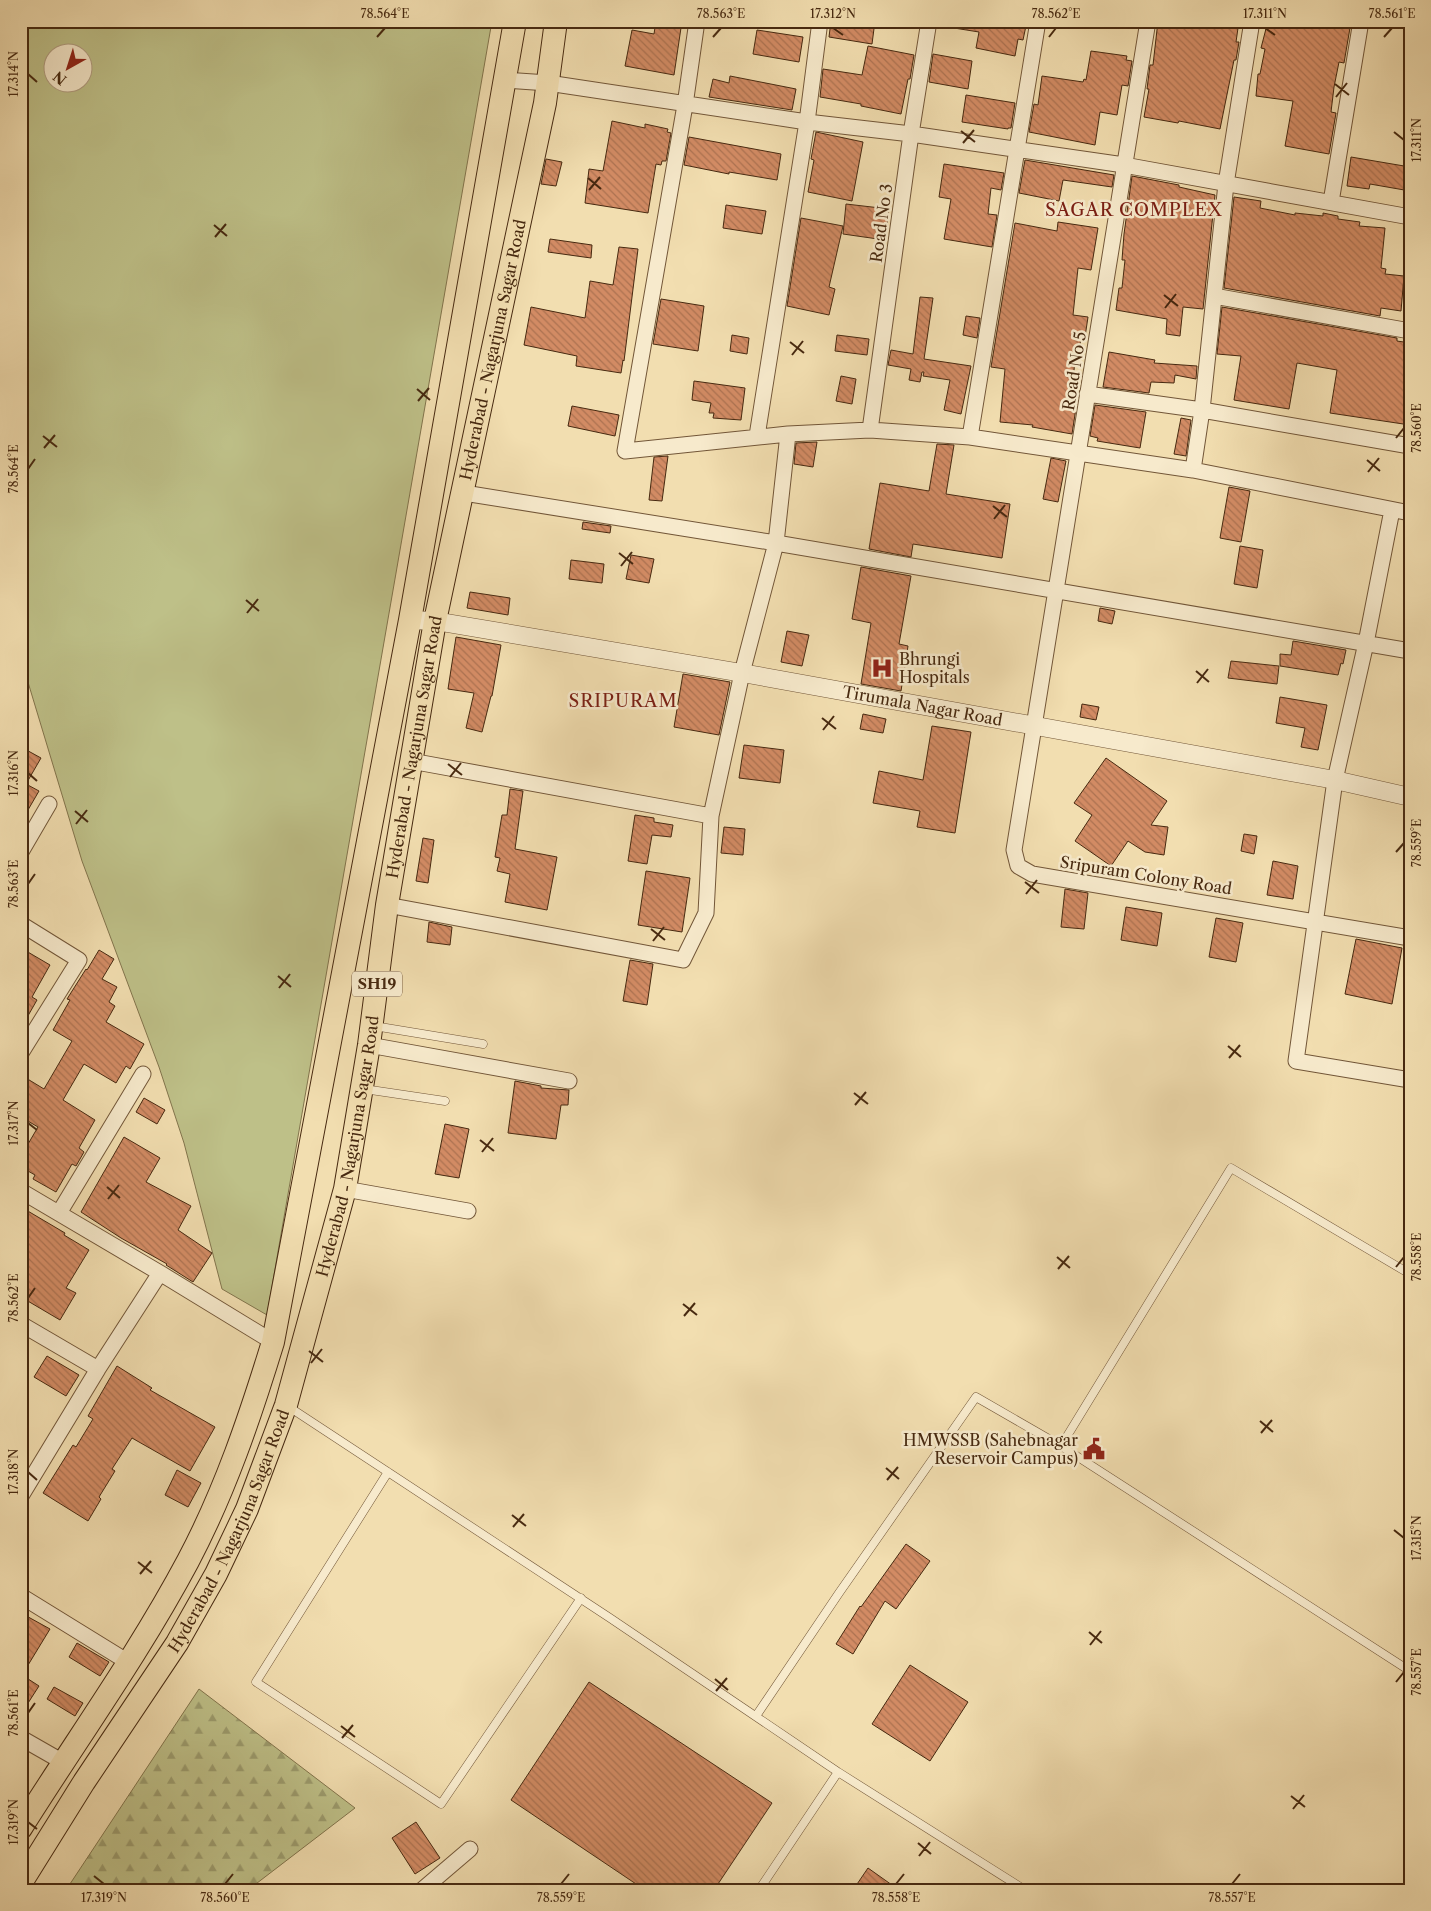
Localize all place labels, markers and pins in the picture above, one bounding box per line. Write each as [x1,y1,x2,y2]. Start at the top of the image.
place label: Bhrungi Hospitals [899,649,970,687]
hospital icon: Bhrungi Hospitals [869,655,895,681]
place label: HMWSSB (Sahebnagar Reservoir Campus) [903,1430,1078,1468]
public building icon: HMWSSB (Sahebnagar Reservoir Campus) [1081,1436,1107,1462]

